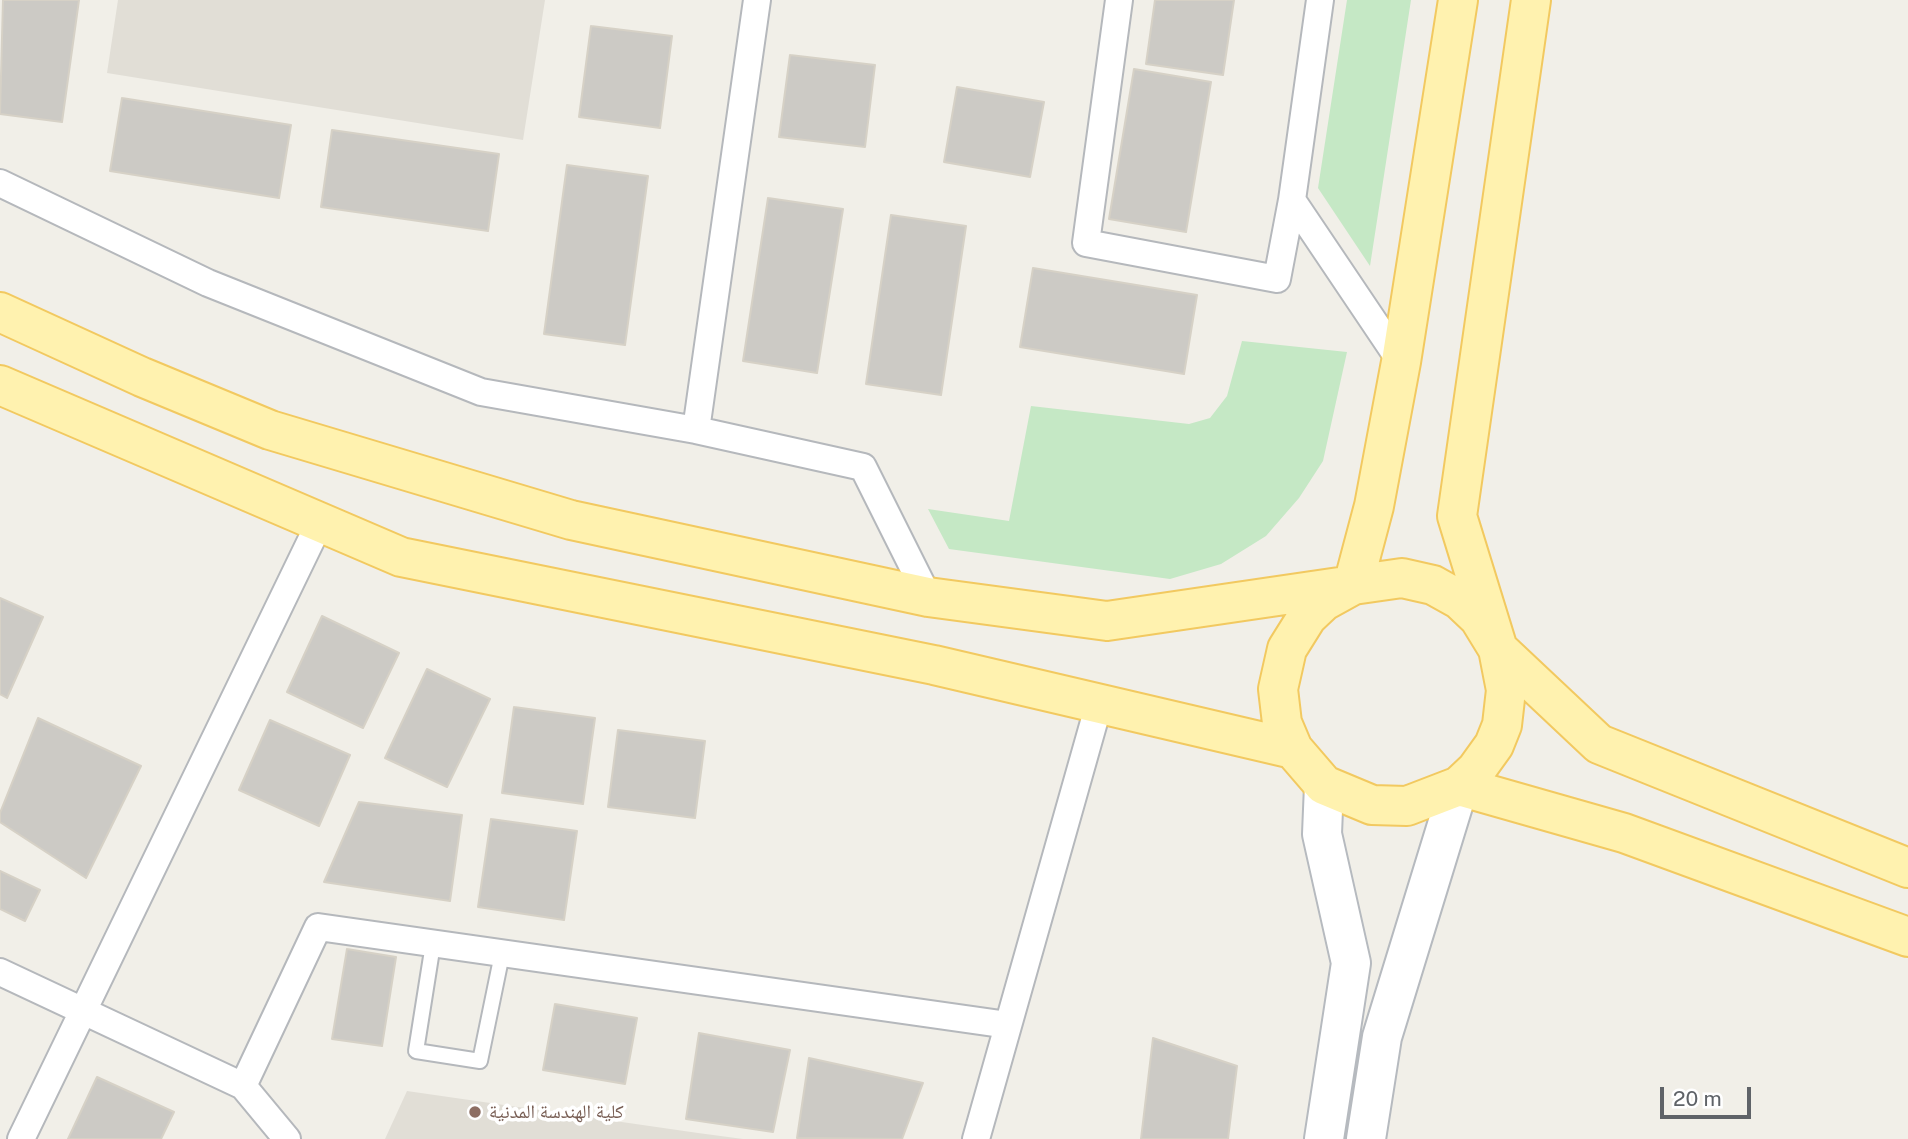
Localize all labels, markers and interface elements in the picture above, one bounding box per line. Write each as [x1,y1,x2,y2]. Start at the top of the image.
scale bar [1663,1072,1754,1116]
text: 20 m [1673,1086,1722,1111]
place label: كلية الهندسة المدنية [489,1101,624,1123]
marker: كلية الهندسة المدنية [467,1104,483,1120]

